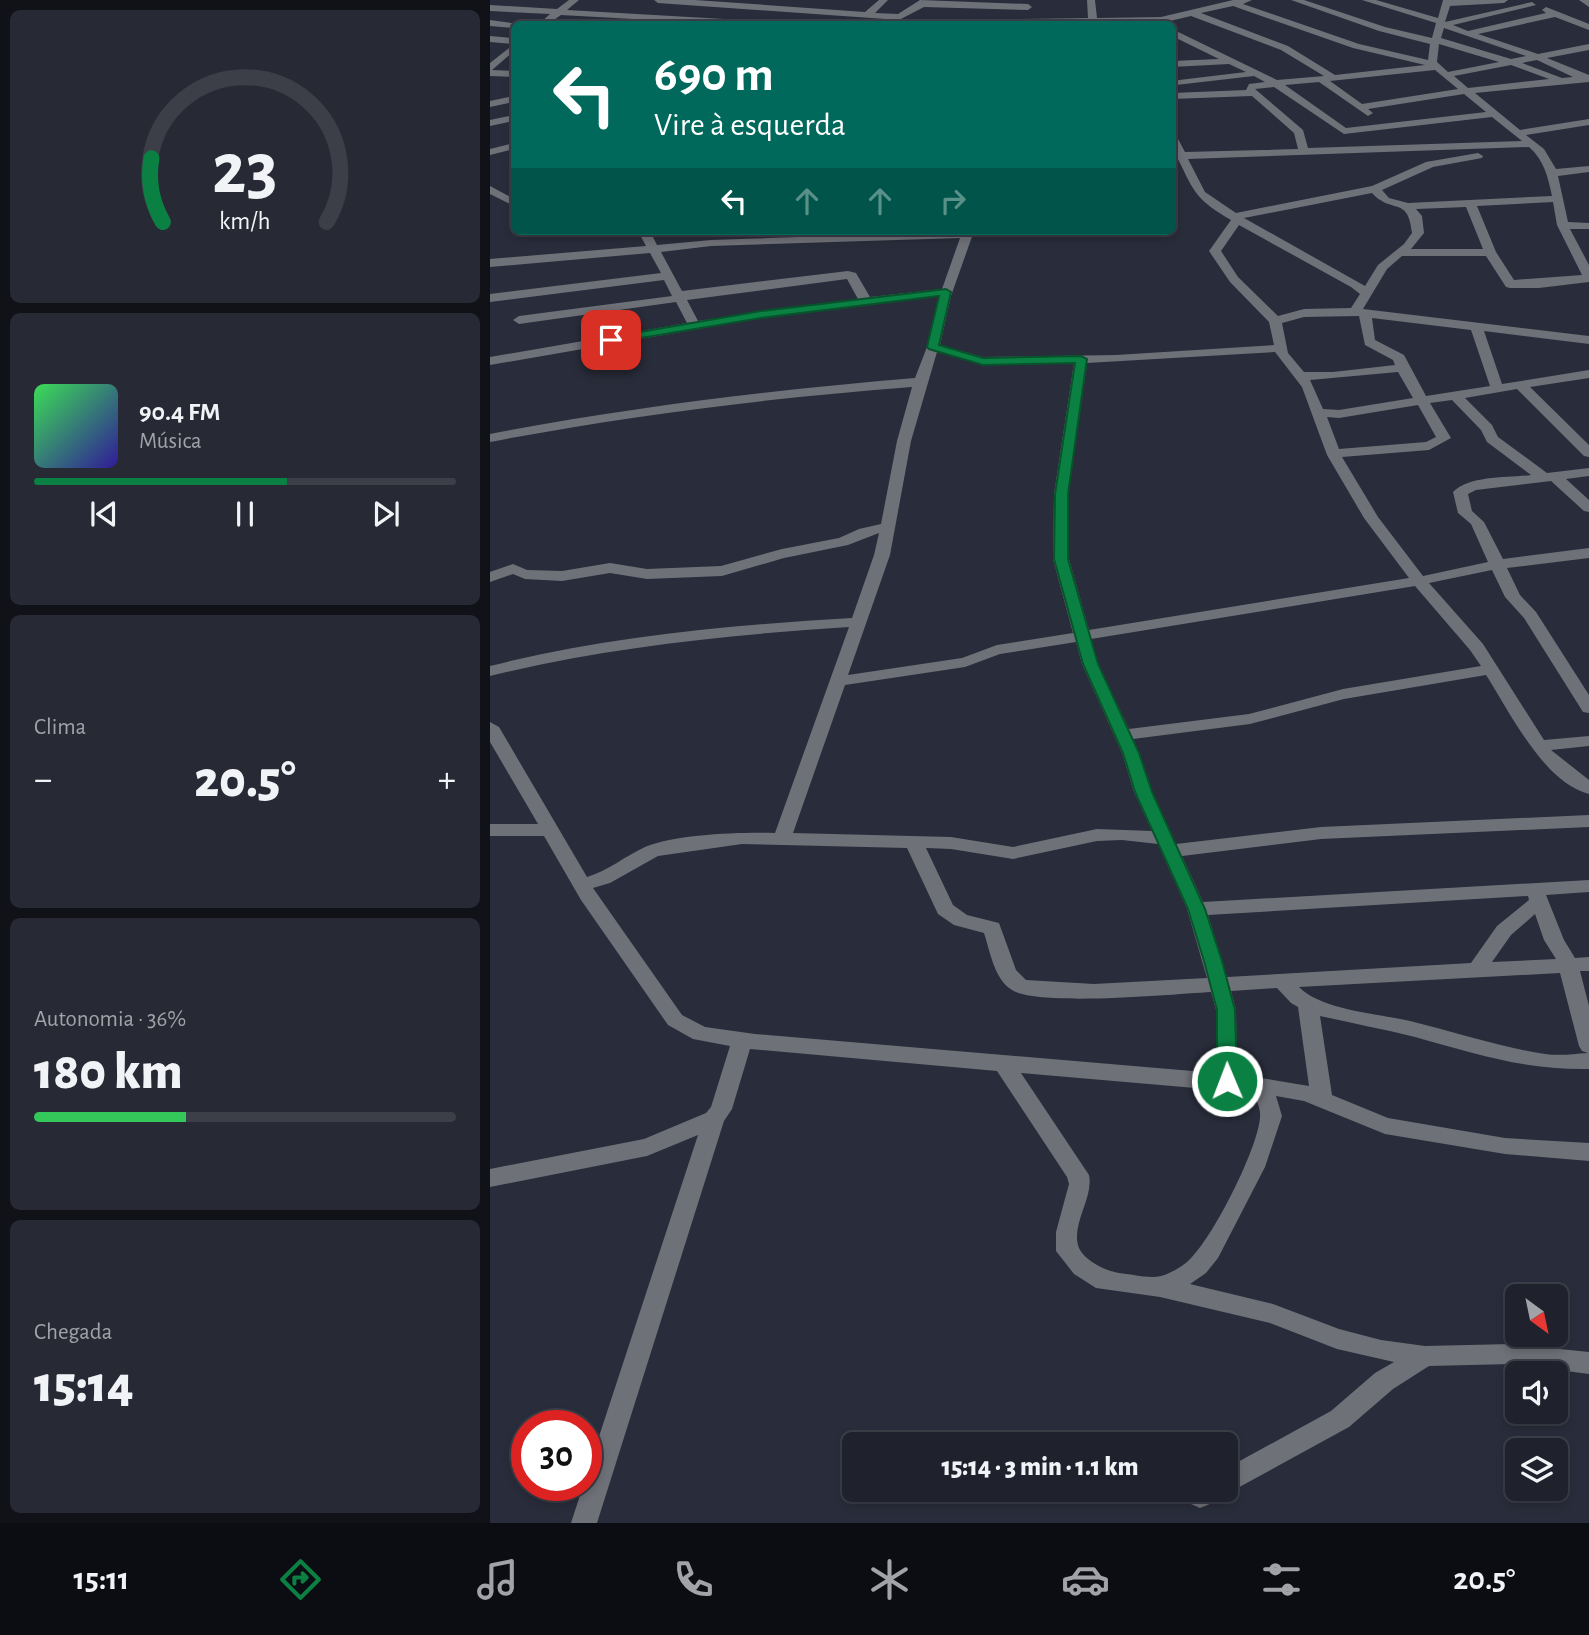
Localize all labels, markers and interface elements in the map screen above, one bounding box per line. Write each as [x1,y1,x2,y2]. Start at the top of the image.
icon: left [539,49,630,140]
text: 690 m [654,51,774,100]
text: Vire à esquerda [654,109,846,141]
text: 23 [212,135,278,208]
icon: left [715,182,753,220]
icon: ahead [788,182,826,220]
icon: ahead [861,182,899,220]
icon: right [934,182,972,220]
text: km/h [219,209,271,234]
pin [581,310,641,370]
icon: arrive [592,321,630,359]
text: 90.4 FM [139,399,220,425]
text: Música [139,430,202,453]
icon: previous [85,495,123,533]
icon: pause [226,495,264,533]
icon: next [367,495,405,533]
text: Clima [34,716,86,739]
text: 20.5° [194,754,296,806]
text: − [34,761,52,799]
text: + [438,761,456,799]
text: Autonomia · 36% [34,1008,186,1031]
position arrow [1190,1044,1264,1118]
text: 180 km [34,1046,183,1098]
north arrow [1505,1284,1568,1348]
map controls [1505,1284,1568,1501]
text: Chegada [34,1321,112,1344]
text: 15:14 [34,1359,134,1411]
button: sound [1505,1361,1568,1424]
speed limit sign: 30 [511,1410,602,1501]
button: layers [1505,1438,1568,1501]
text: 15:14 · 3 min · 1.1 km [941,1454,1139,1480]
icon: directions [276,1555,325,1604]
icon: music [473,1555,522,1604]
icon: phone [669,1555,718,1604]
icon: climate [865,1555,914,1604]
icon: car [1061,1555,1110,1604]
icon: filters [1257,1555,1306,1604]
text: 15:11 [74,1563,129,1595]
text: 20.5° [1453,1563,1515,1595]

